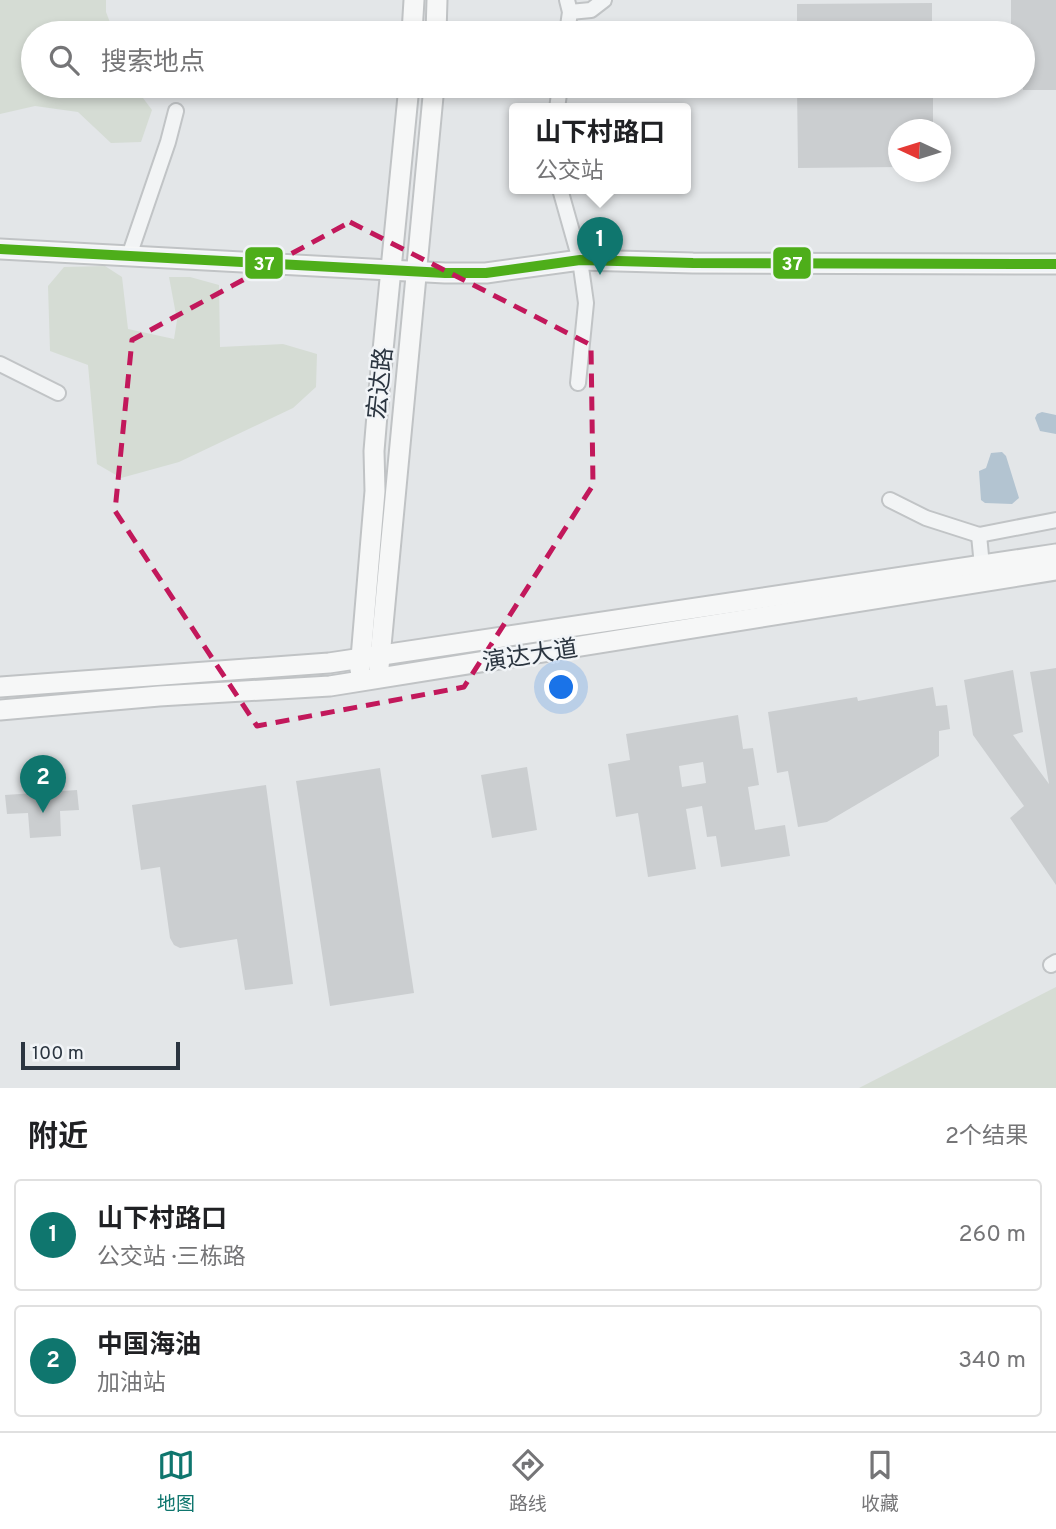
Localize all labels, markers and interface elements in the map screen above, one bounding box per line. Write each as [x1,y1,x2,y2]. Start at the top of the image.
search box [21,21,1035,98]
icon: search [45,41,83,79]
text: 搜索地点 [101,47,205,80]
popup [509,103,691,194]
text: 山下村路口 [535,118,665,151]
north arrow [888,119,951,182]
text: 公交站 [535,158,604,187]
pin: 1 [577,217,623,275]
line badge: 37 [244,246,284,280]
line badge: 37 [772,246,812,280]
text: 37 [253,253,275,277]
text: 37 [781,253,803,277]
street label: 宏达路 [363,346,401,421]
street label: 演达大道 [481,635,580,679]
your location [544,670,578,704]
pin: 2 [20,755,66,813]
scale bar [21,1039,180,1071]
text: 100 m [32,1042,84,1066]
text: 附近 [28,1120,88,1157]
text: 2个结果 [945,1123,1028,1152]
text: 山下村路口 [97,1204,227,1237]
text: 1 [48,1221,58,1250]
text: 260 m [959,1221,1026,1250]
text: 公交站 · 三栋路 [97,1244,246,1273]
text: 中国海油 [97,1330,201,1363]
text: 2 [46,1347,60,1376]
text: 340 m [958,1347,1026,1376]
text: 加油站 [97,1370,166,1399]
tab: 地图 [157,1446,195,1517]
tab: 路线 [509,1446,547,1517]
tab: 收藏 [861,1446,899,1517]

